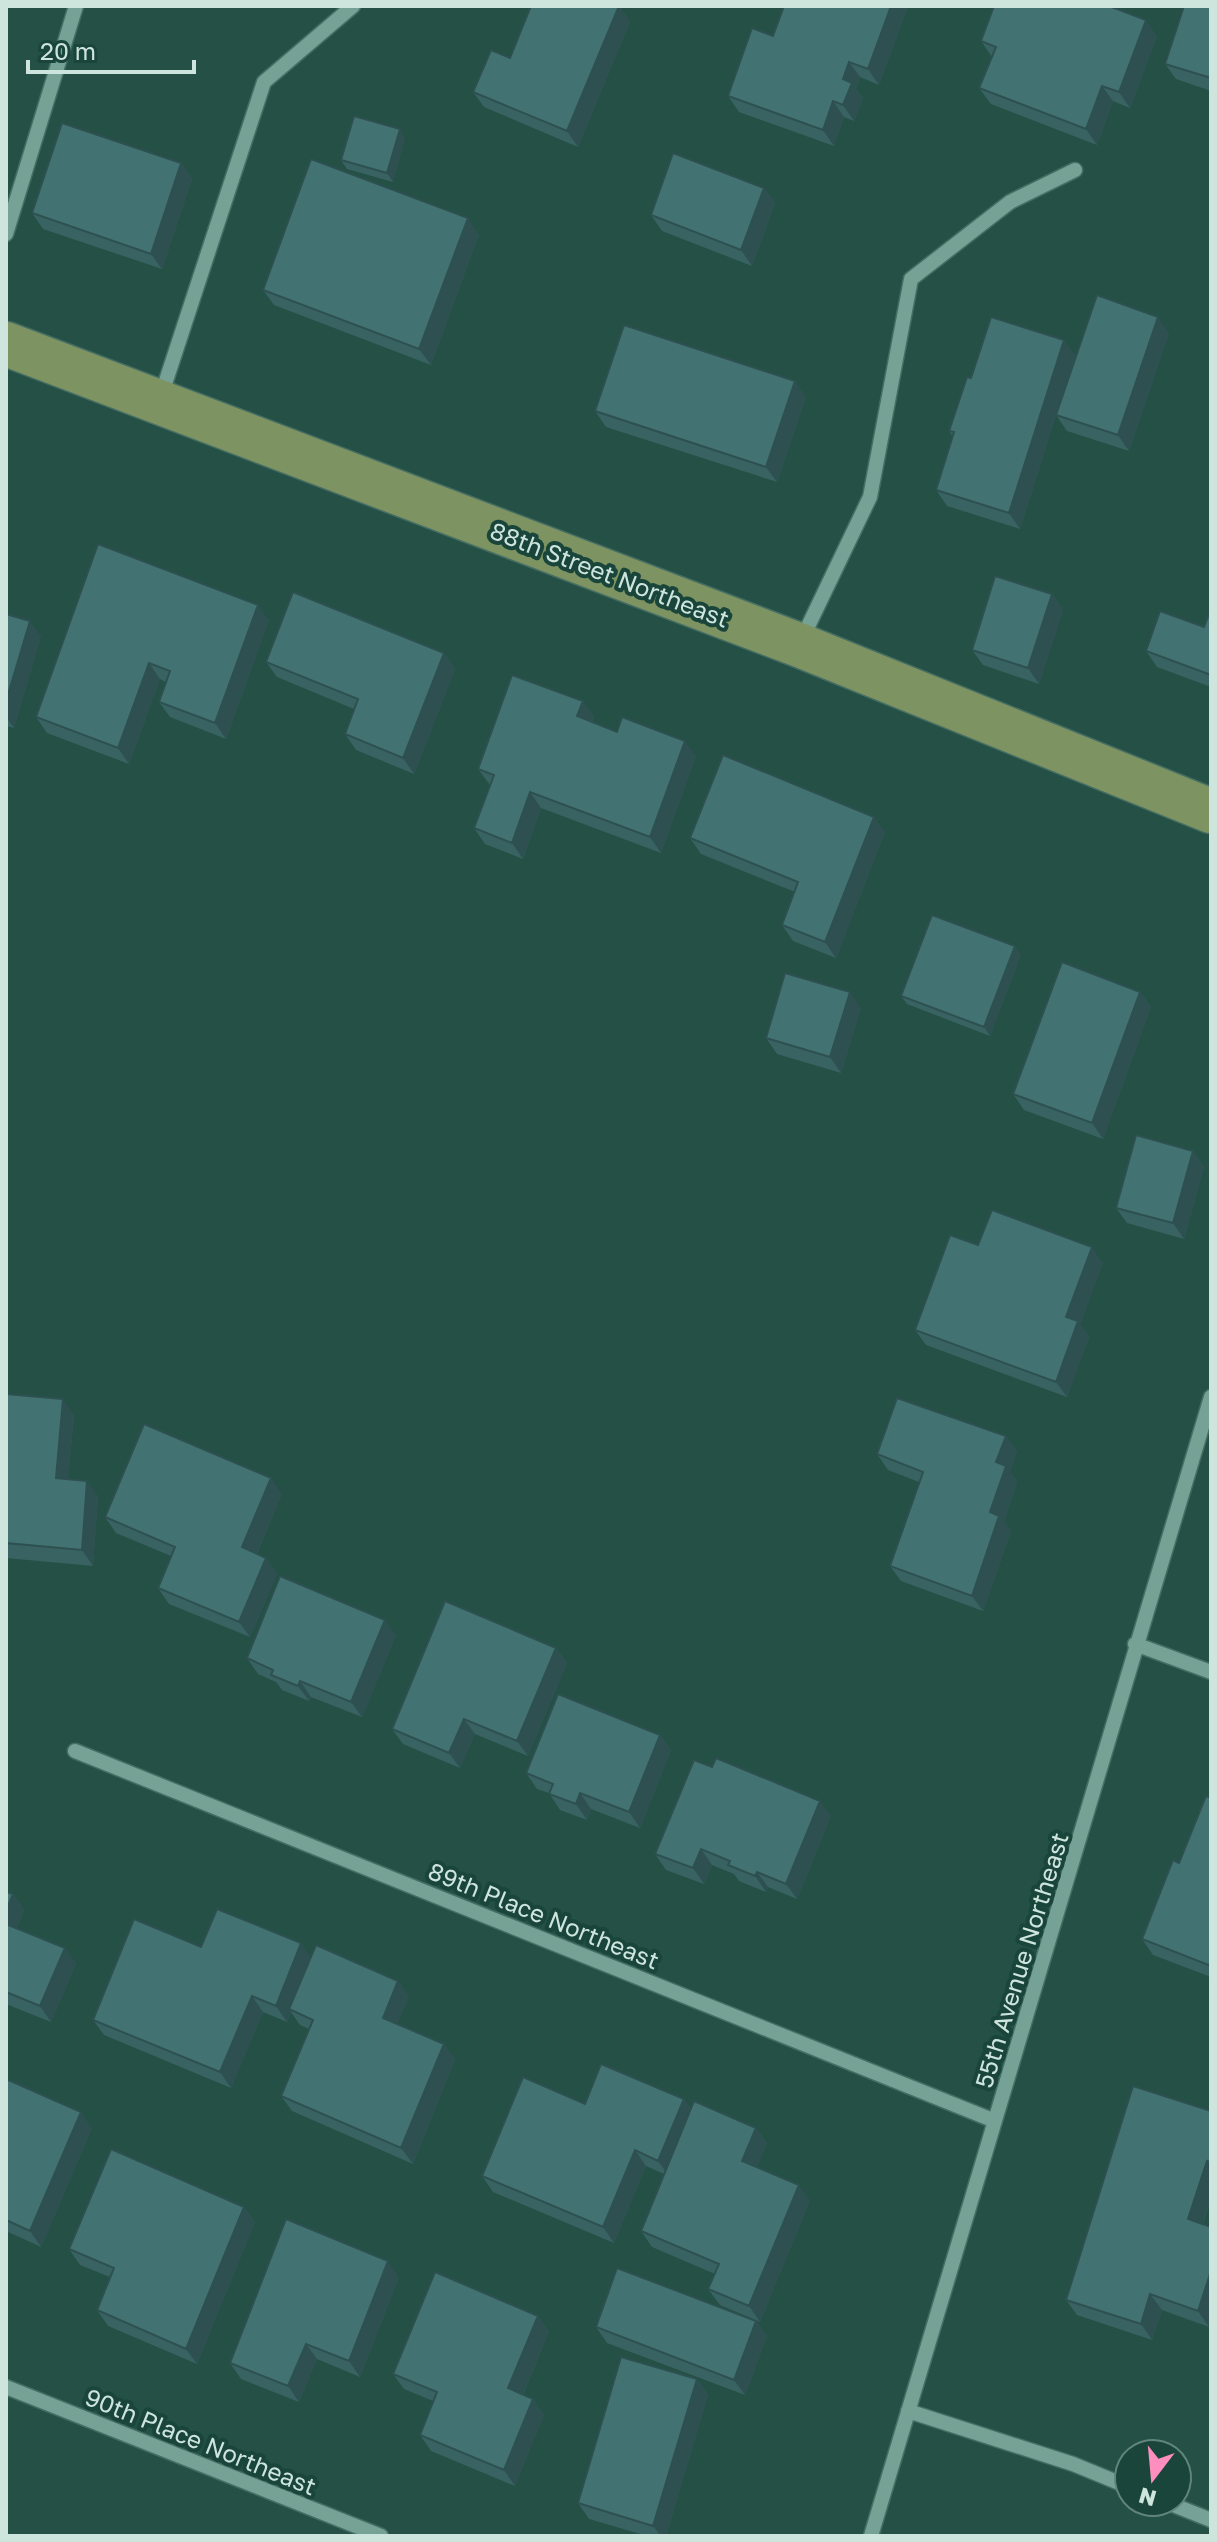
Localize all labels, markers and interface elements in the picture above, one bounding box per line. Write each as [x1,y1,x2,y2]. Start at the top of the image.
scale bar [28,24,194,74]
text: 20 m [40,36,96,65]
street label: 88th Street Northeast [487,515,733,633]
street label: 55th Avenue Northeast [968,1829,1074,2091]
street label: 89th Place Northeast [424,1855,664,1975]
street label: 90th Place Northeast [81,2381,321,2501]
north arrow [1113,2438,1193,2518]
text: N [1136,2482,1159,2513]

